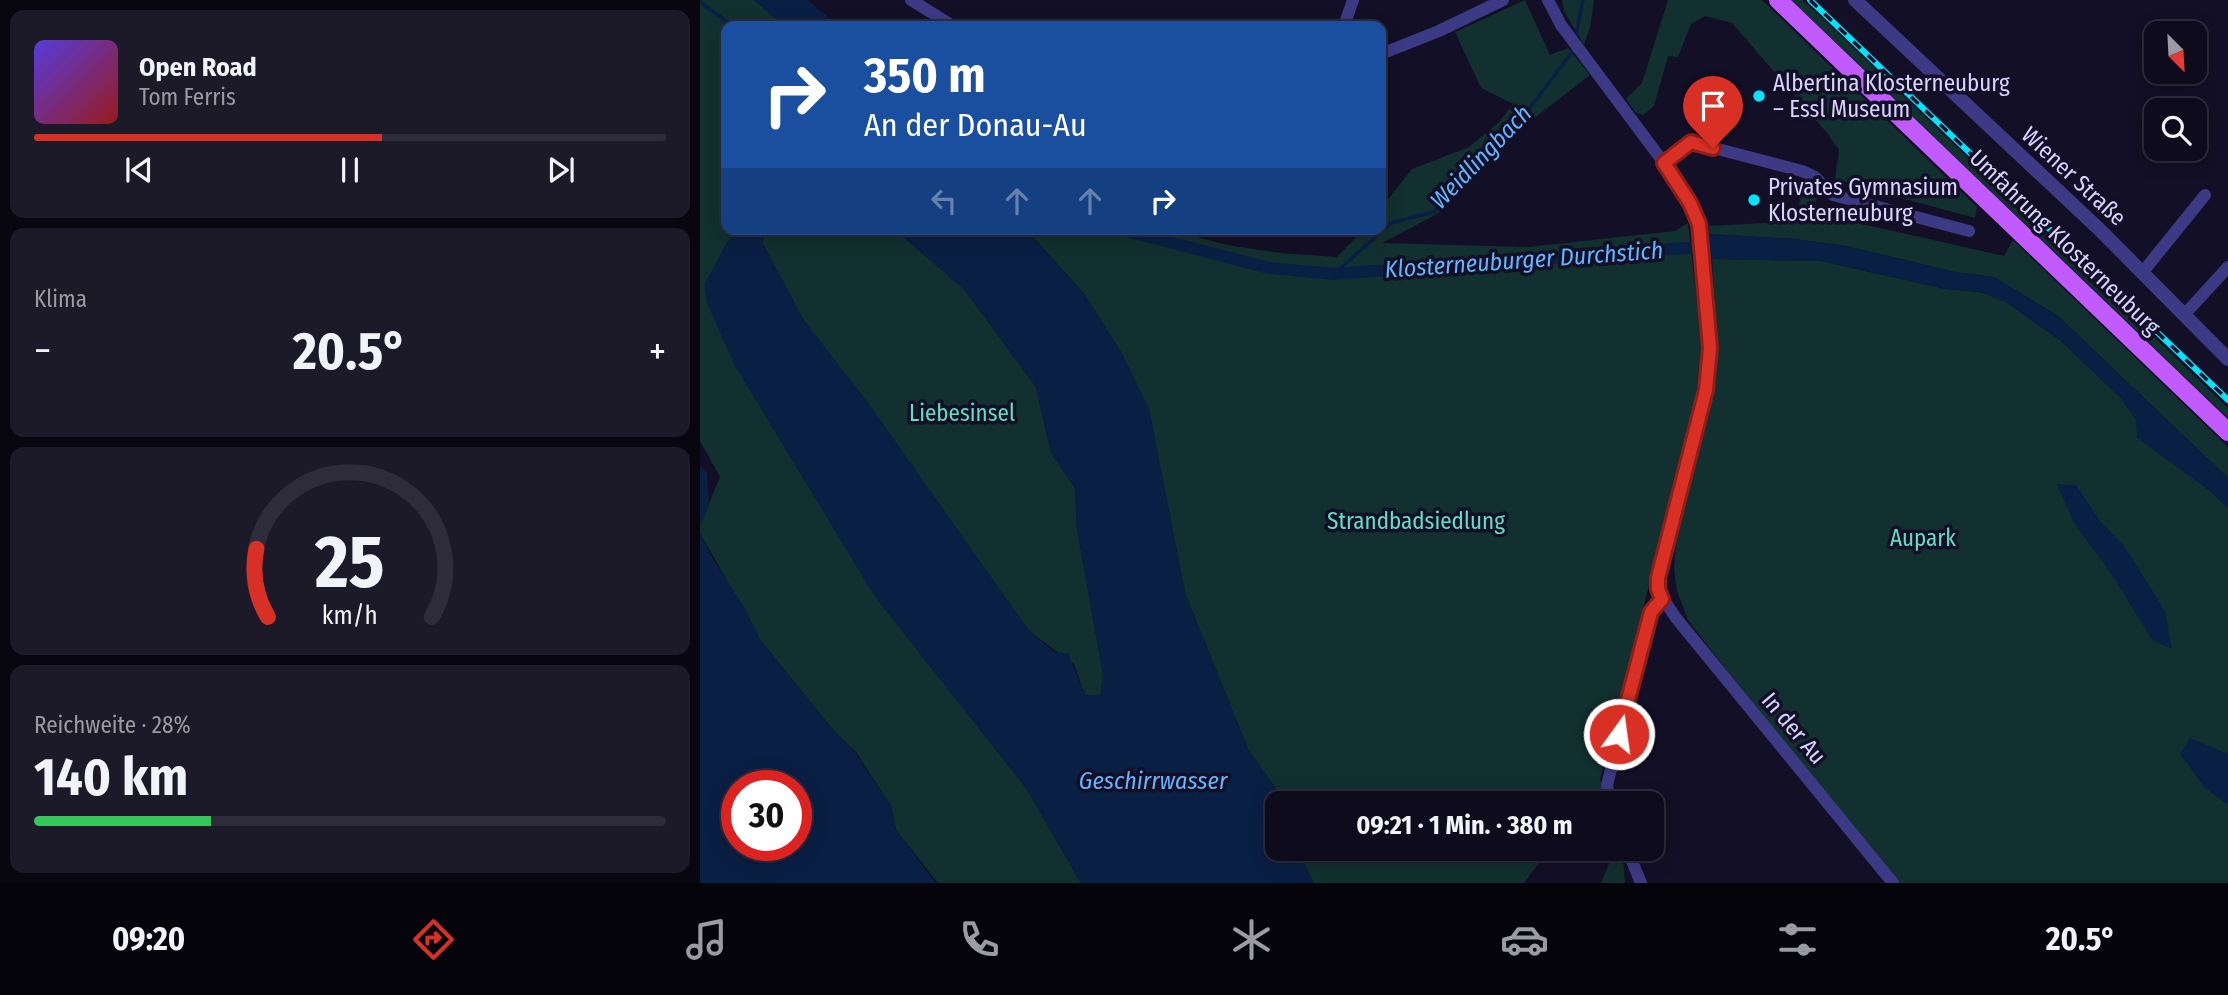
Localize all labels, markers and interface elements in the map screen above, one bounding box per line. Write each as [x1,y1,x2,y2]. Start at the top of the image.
north arrow [2144,21,2207,84]
map controls [2144,21,2207,161]
text: 350 m [864,46,986,105]
icon: right [749,49,840,140]
text: Open Road [139,52,257,83]
place label: Albertina Klosterneuburg – Essl Museum [1773,69,2010,123]
pin [1683,76,1743,148]
text: Tom Ferris [139,83,236,111]
icon: arrive [1694,87,1732,125]
marker: Albertina Klosterneuburg – Essl Museum [1751,88,1767,104]
button: search [2144,98,2207,161]
water label: Weidlingbach [1425,99,1537,215]
text: An der Donau-Au [864,106,1087,144]
street label: Wiener Straße [2016,121,2132,231]
street label: Umfahrung Klosterneuburg [1964,144,2166,341]
icon: previous [120,151,158,189]
icon: pause [331,151,369,189]
icon: next [542,151,580,189]
place label: Privates Gymnasium Klosterneuburg [1768,173,1958,227]
icon: left [925,182,963,220]
icon: ahead [998,182,1036,220]
icon: ahead [1071,182,1109,220]
icon: right [1144,182,1182,220]
marker: Privates Gymnasium Klosterneuburg [1746,192,1762,208]
water label: Klosterneuburger Durchstich [1384,236,1664,284]
text: Klima [34,285,87,313]
text: 20.5° [293,320,407,383]
text: − [34,328,51,374]
text: + [649,328,666,374]
park label: Liebesinsel [909,399,1015,427]
park label: Strandbadsiedlung [1327,507,1505,535]
text: 25 [314,519,385,606]
park label: Aupark [1890,524,1956,552]
text: km/h [322,600,378,630]
street label: In der Au [1756,687,1832,769]
position arrow [1582,697,1656,771]
text: Reichweite · 28% [34,711,191,739]
text: 140 km [34,746,188,809]
water label: Geschirrwasser [1079,767,1228,795]
speed limit sign: 30 [721,770,812,861]
text: 09:21 · 1 Min. · 380 m [1356,810,1573,841]
icon: directions [409,915,458,964]
icon: music [682,915,731,964]
icon: phone [955,915,1004,964]
icon: climate [1227,915,1276,964]
icon: car [1500,915,1549,964]
icon: filters [1773,915,1822,964]
text: 09:20 [112,920,185,958]
text: 20.5° [2046,920,2116,958]

